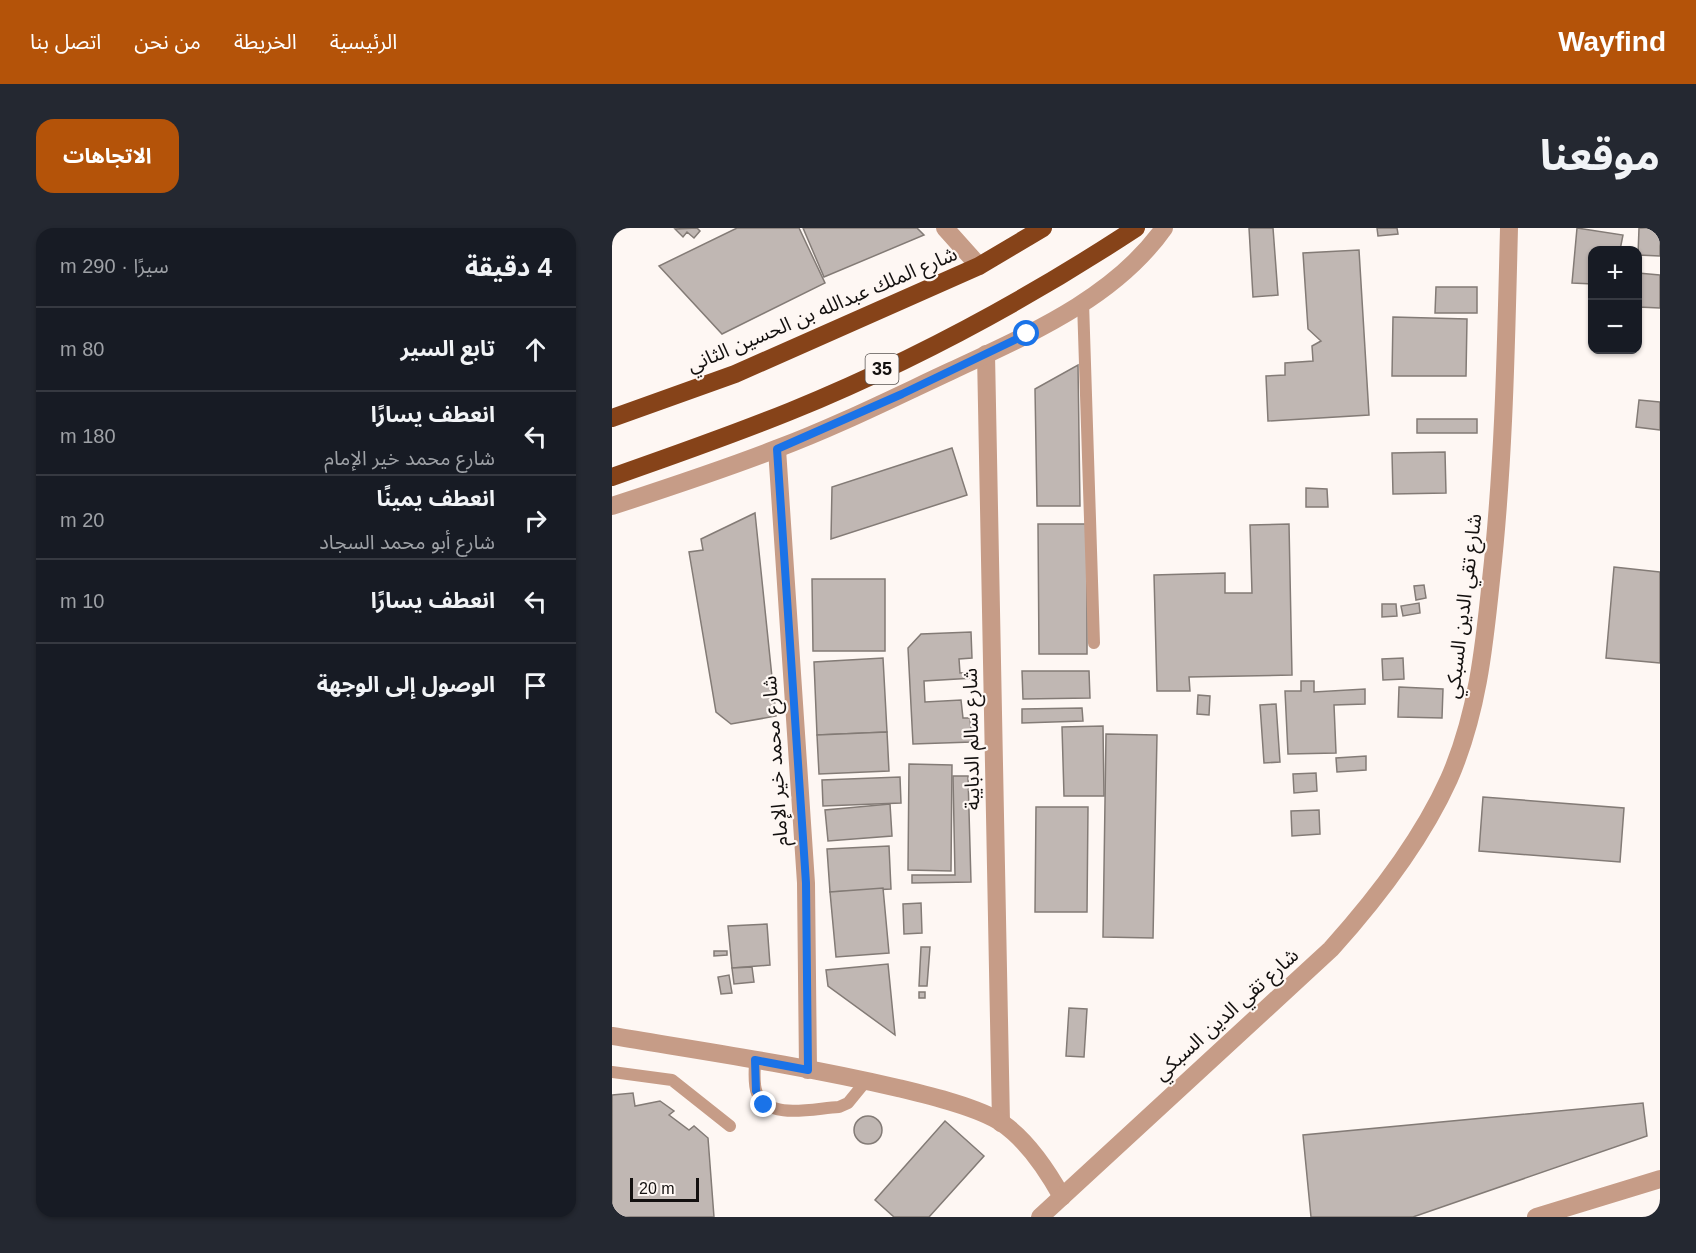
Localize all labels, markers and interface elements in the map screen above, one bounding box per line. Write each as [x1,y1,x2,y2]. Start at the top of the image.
text: Wayfind [1558,26,1666,57]
text: اتصل بنا [30,30,101,53]
text: من نحن [134,30,201,53]
text: الخريطة [234,30,297,53]
text: الرئيسية [330,30,397,53]
button: الاتجاهات [36,119,179,193]
text: موقعنا [1540,132,1660,179]
street label: شارع الملك عبدالله بن الحسين الثاني [684,242,962,380]
map controls [1588,246,1642,354]
button: + [1588,246,1642,300]
text: 4 دقيقة [465,252,552,282]
text: سيرًا · 290 m [60,255,169,277]
button: − [1588,300,1642,354]
route start [1013,320,1039,346]
icon: ahead [519,333,552,366]
text: تابع السير [401,336,495,361]
text: 80 m [60,338,104,360]
road number: 35 [866,354,898,384]
text: انعطف يسارًا [371,402,495,427]
icon: left [519,420,552,453]
text: 180 m [60,425,116,447]
text: شارع محمد خير الإمام [324,447,495,469]
text: انعطف يمينًا [376,486,495,511]
icon: right [519,504,552,537]
text: 20 m [60,509,104,531]
street label: شارع تقي الدين السبكي [1441,512,1490,700]
text: شارع أبو محمد السجاد [319,531,495,553]
icon: left [519,585,552,618]
text: انعطف يسارًا [371,588,495,613]
text: 10 m [60,590,104,612]
street label: شارع سالم الدبايبة [959,668,987,810]
icon: arrive [519,669,552,702]
text: الوصول إلى الوجهة [317,672,495,697]
street label: شارع محمد خير الإمام [758,675,796,847]
street label: شارع تقي الدين السبكي [1149,944,1306,1088]
route end [750,1091,776,1117]
scale bar [630,1175,699,1202]
text: 20 m [639,1180,675,1197]

